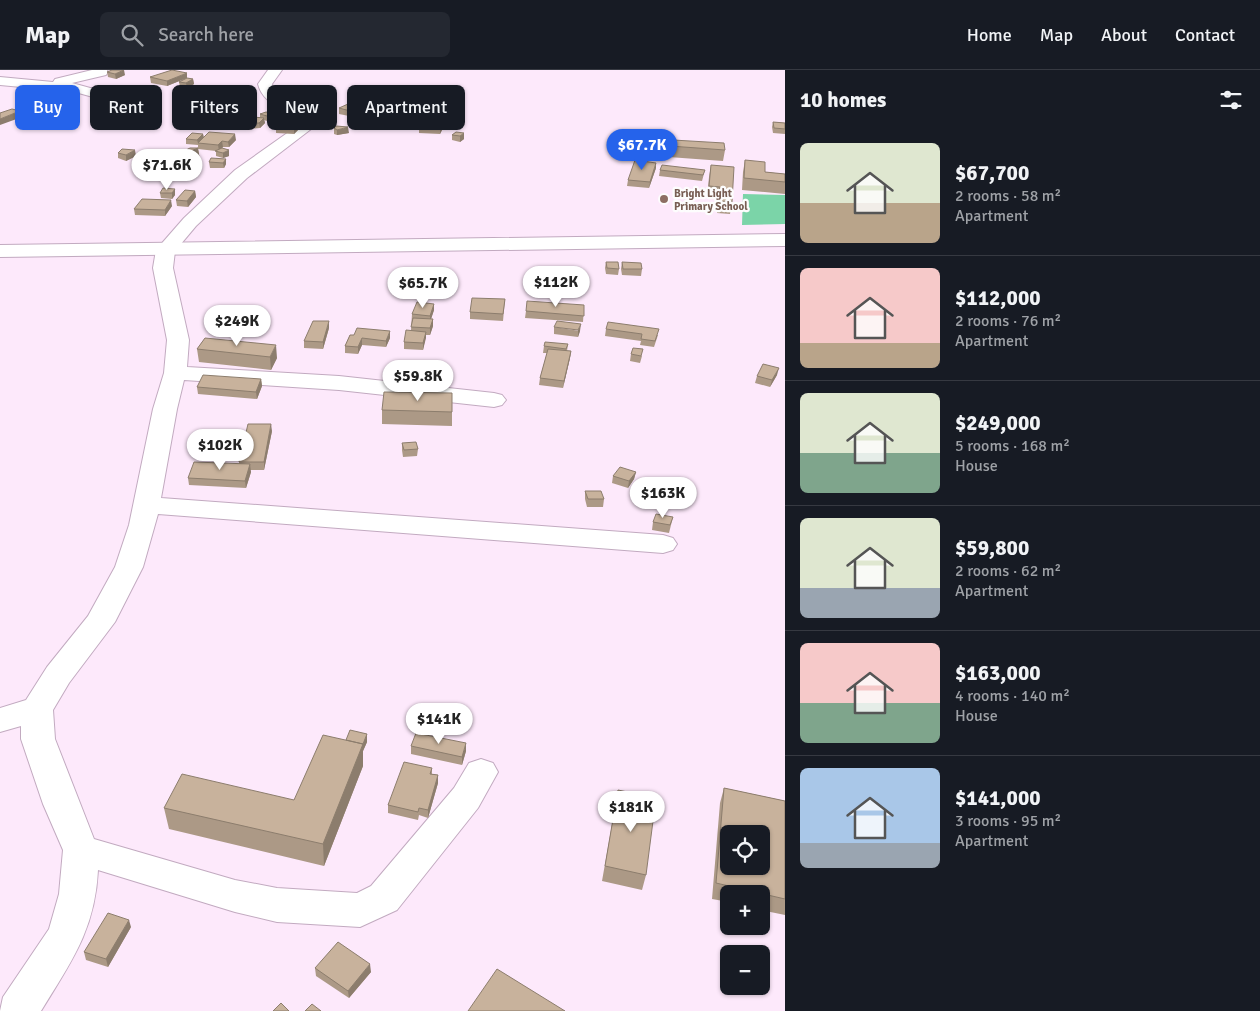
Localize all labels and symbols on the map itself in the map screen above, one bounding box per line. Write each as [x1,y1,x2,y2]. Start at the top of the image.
pin: $67.7K [601,128,683,171]
pin: $71.6K [126,148,208,191]
place label: Bright Light Primary School [674,187,748,213]
marker: Bright Light Primary School [658,193,670,205]
pin: $65.7K [382,266,464,309]
pin: $112K [521,266,591,308]
pin: $249K [202,304,272,347]
pin: $59.8K [377,360,459,402]
pin: $102K [185,428,255,471]
pin: $163K [628,476,698,519]
pin: $141K [404,702,474,745]
pin: $181K [596,790,666,833]

